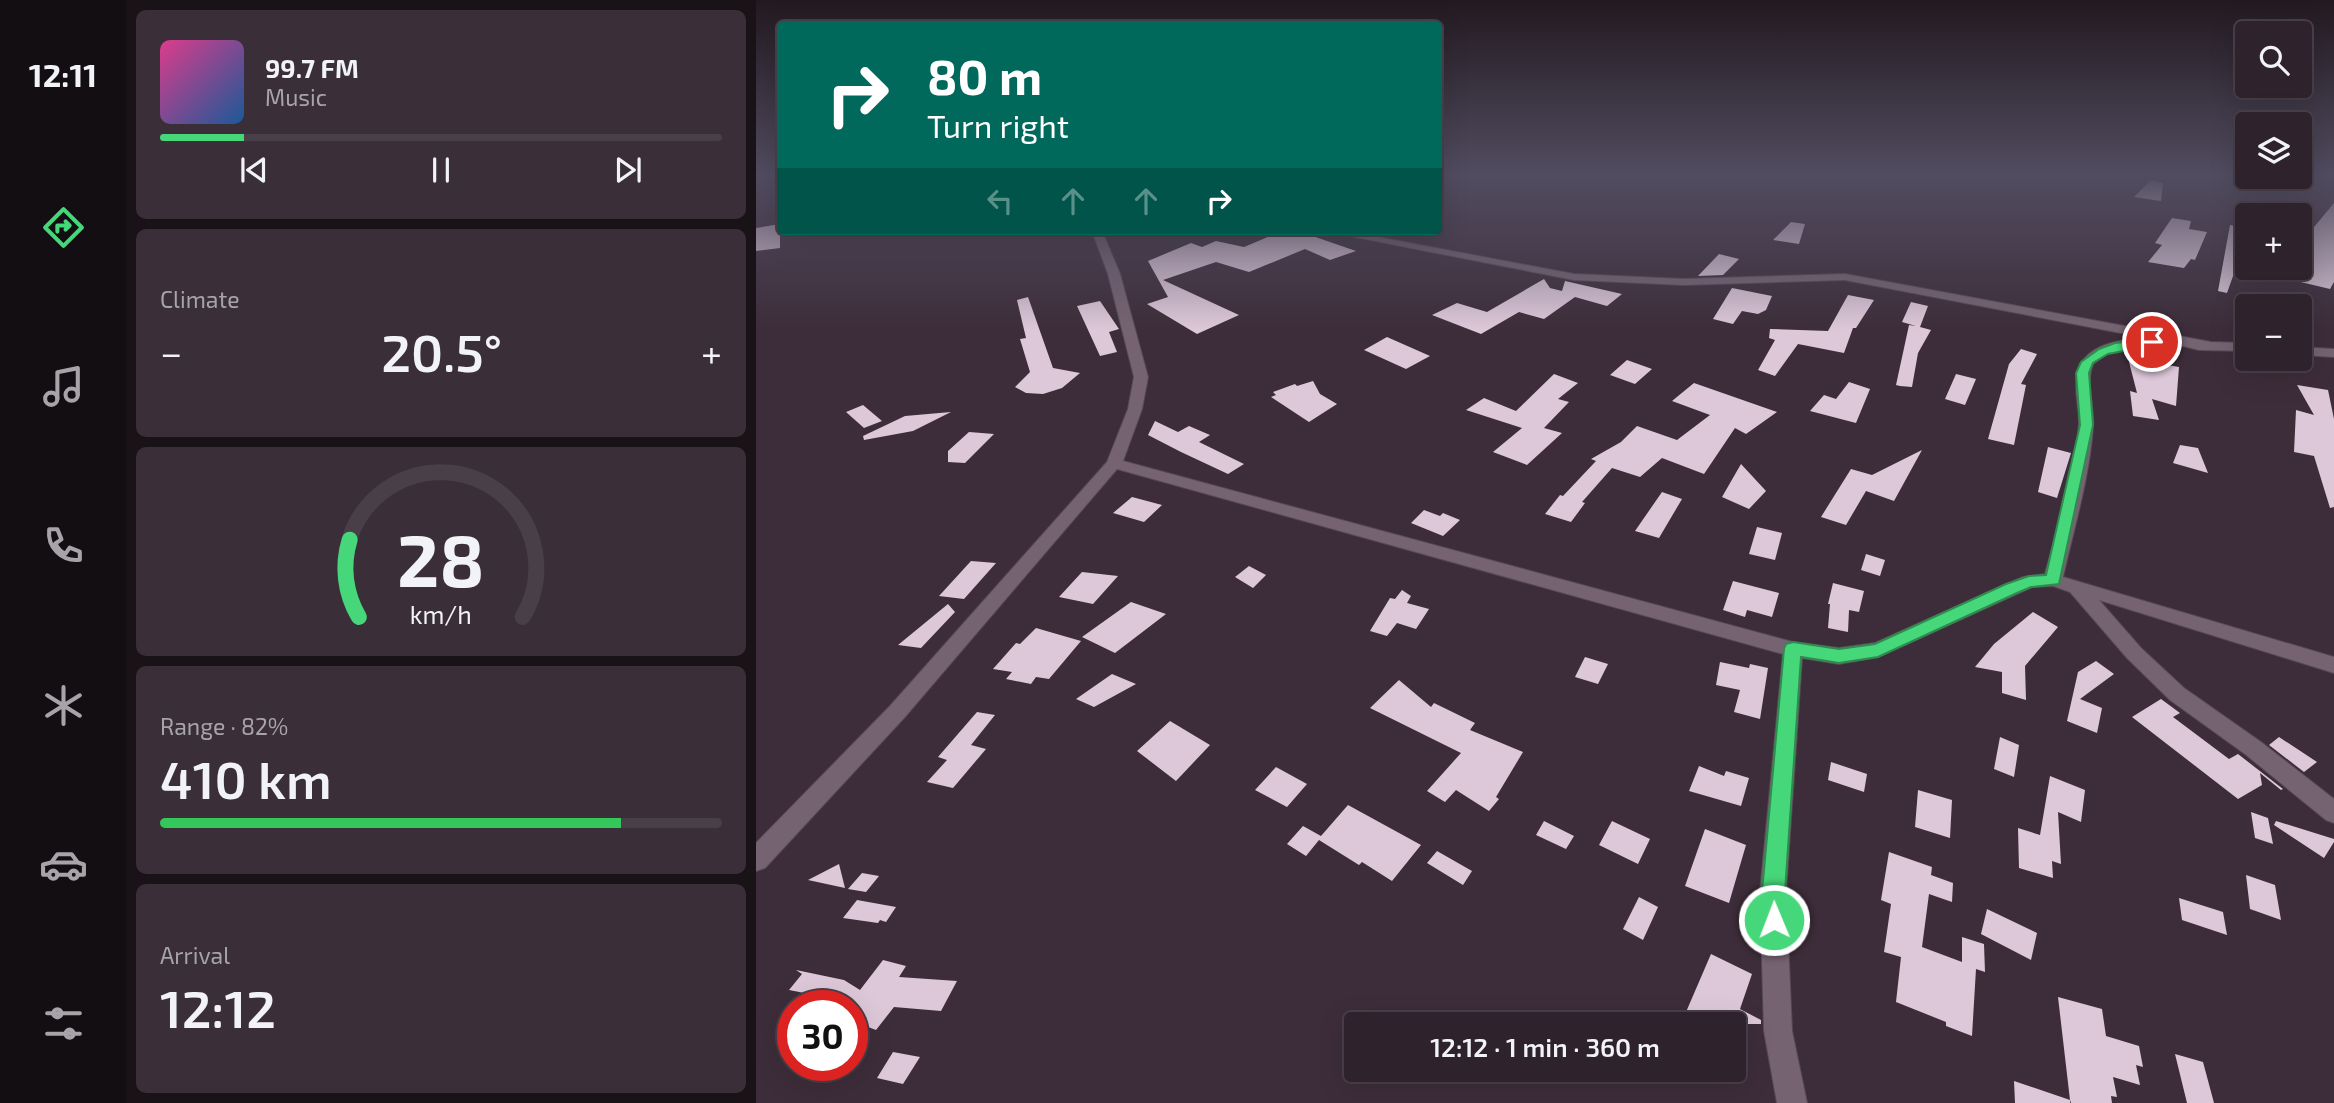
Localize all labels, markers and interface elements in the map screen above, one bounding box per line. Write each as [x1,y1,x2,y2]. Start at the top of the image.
map controls [2235,21,2312,371]
button: search [2235,21,2312,98]
text: 80 m [927,46,1042,105]
icon: right [812,49,903,140]
text: 99.7 FM [265,52,359,83]
text: 12:11 [29,55,97,93]
text: Music [265,83,327,111]
text: Turn right [927,106,1069,144]
button: layers [2235,112,2312,189]
icon: previous [235,151,273,189]
icon: pause [422,151,460,189]
icon: next [609,151,647,189]
icon: left [981,182,1019,220]
icon: ahead [1054,182,1092,220]
icon: ahead [1127,182,1165,220]
icon: right [1200,182,1238,220]
icon: directions [39,203,88,252]
button: + [2235,203,2312,280]
text: Climate [160,285,240,313]
button: − [2235,294,2312,371]
pin [2122,312,2182,372]
text: 20.5° [381,320,502,382]
icon: arrive [2133,323,2171,361]
text: − [160,329,182,375]
text: + [701,329,722,375]
icon: music [39,362,88,411]
text: 28 [397,515,485,603]
icon: phone [39,521,88,570]
text: km/h [410,599,472,629]
icon: climate [39,681,88,730]
text: Range · 82% [160,712,288,740]
text: 410 km [160,747,332,809]
icon: car [39,840,88,889]
position arrow [1737,883,1811,957]
text: Arrival [160,941,230,969]
text: 12:12 [160,976,276,1038]
speed limit sign: 30 [777,990,868,1081]
icon: filters [39,999,88,1048]
text: 12:12 · 1 min · 360 m [1430,1031,1660,1062]

